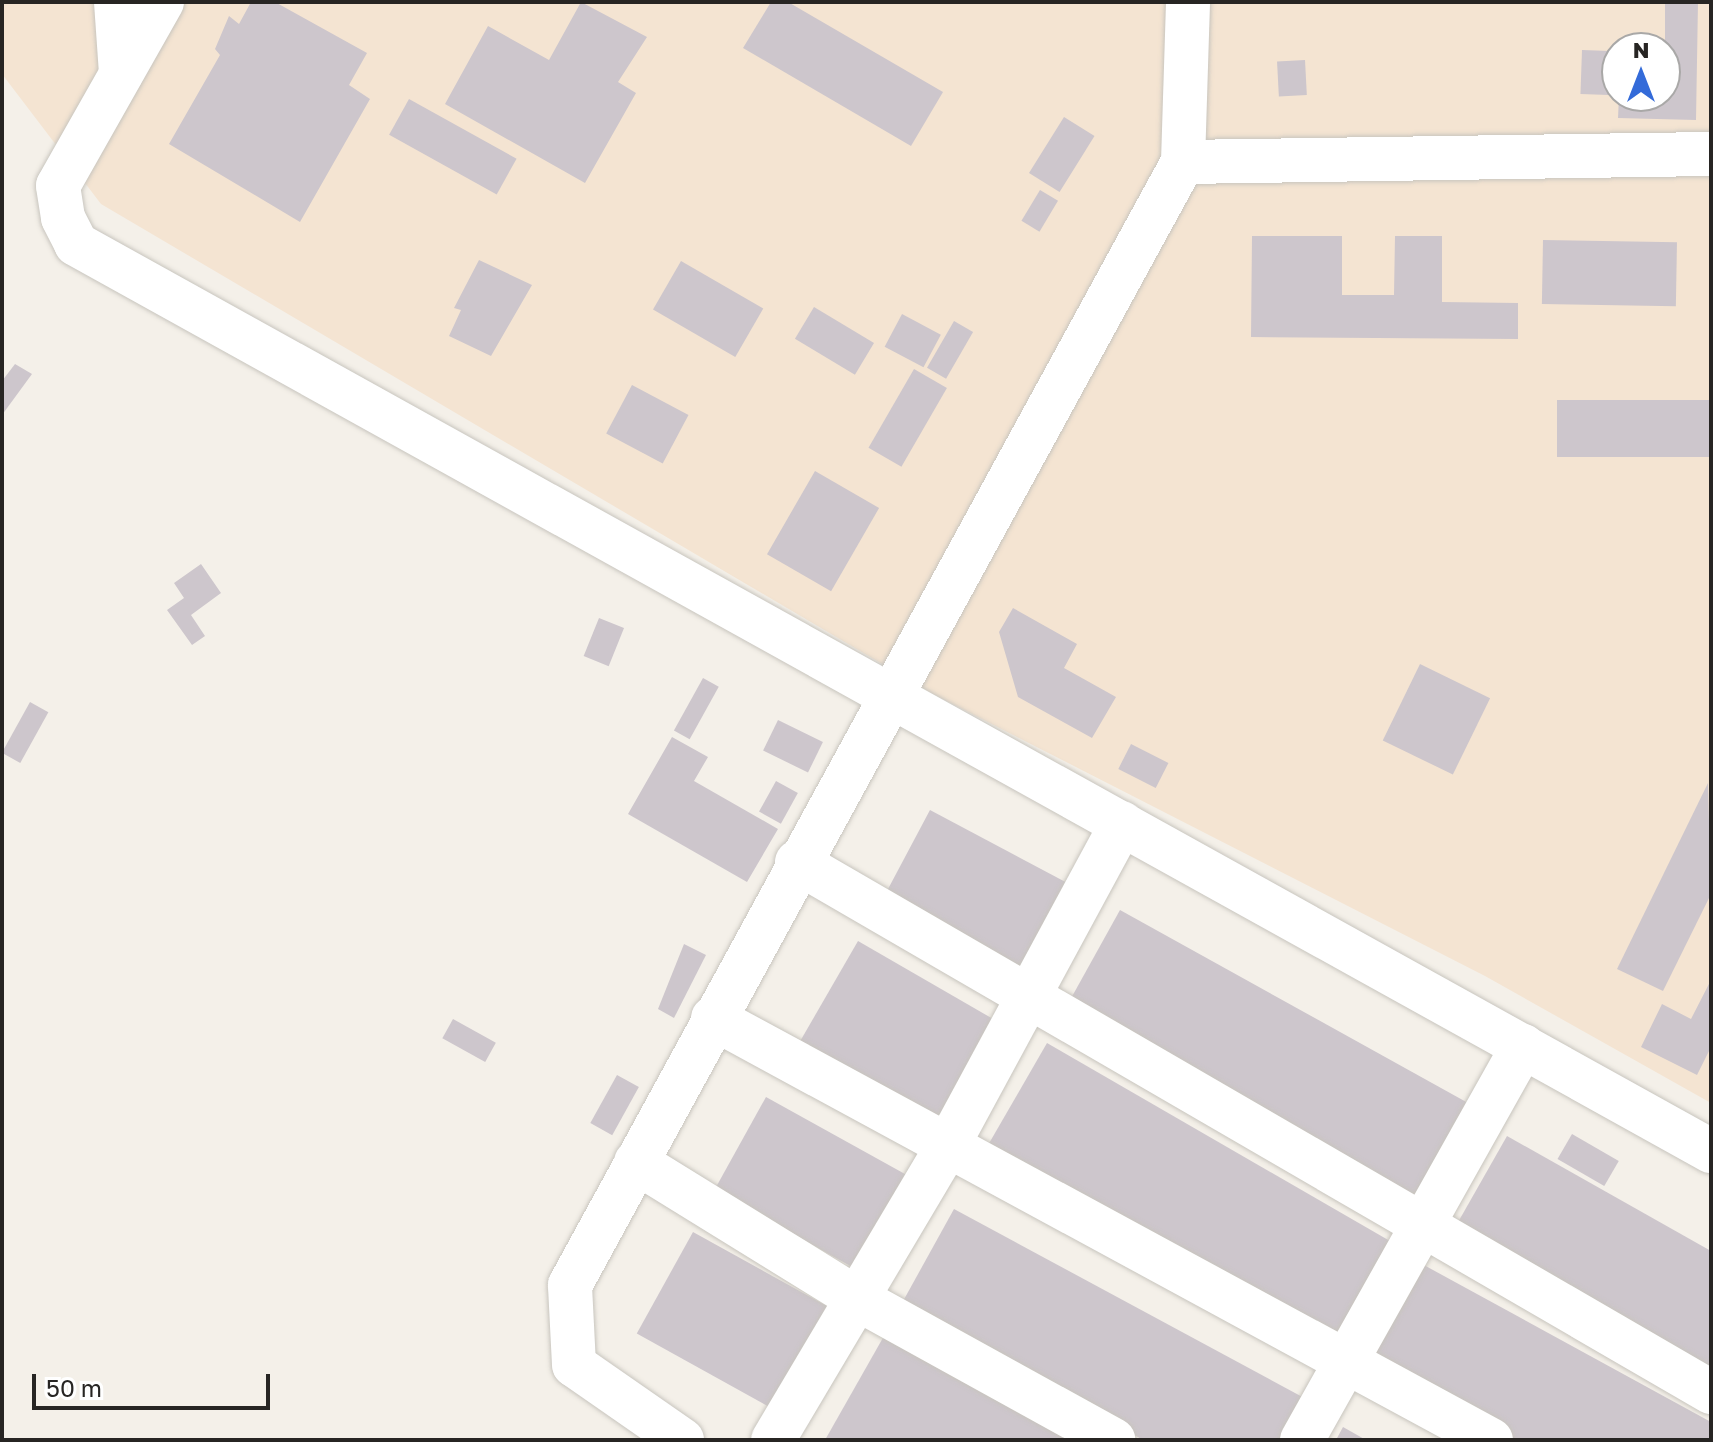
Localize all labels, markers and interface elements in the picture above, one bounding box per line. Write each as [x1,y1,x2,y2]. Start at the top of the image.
north arrow [1601,32,1681,112]
text: N [1633,36,1649,63]
scale bar [36,1358,274,1408]
text: 50 m [46,1373,102,1402]

